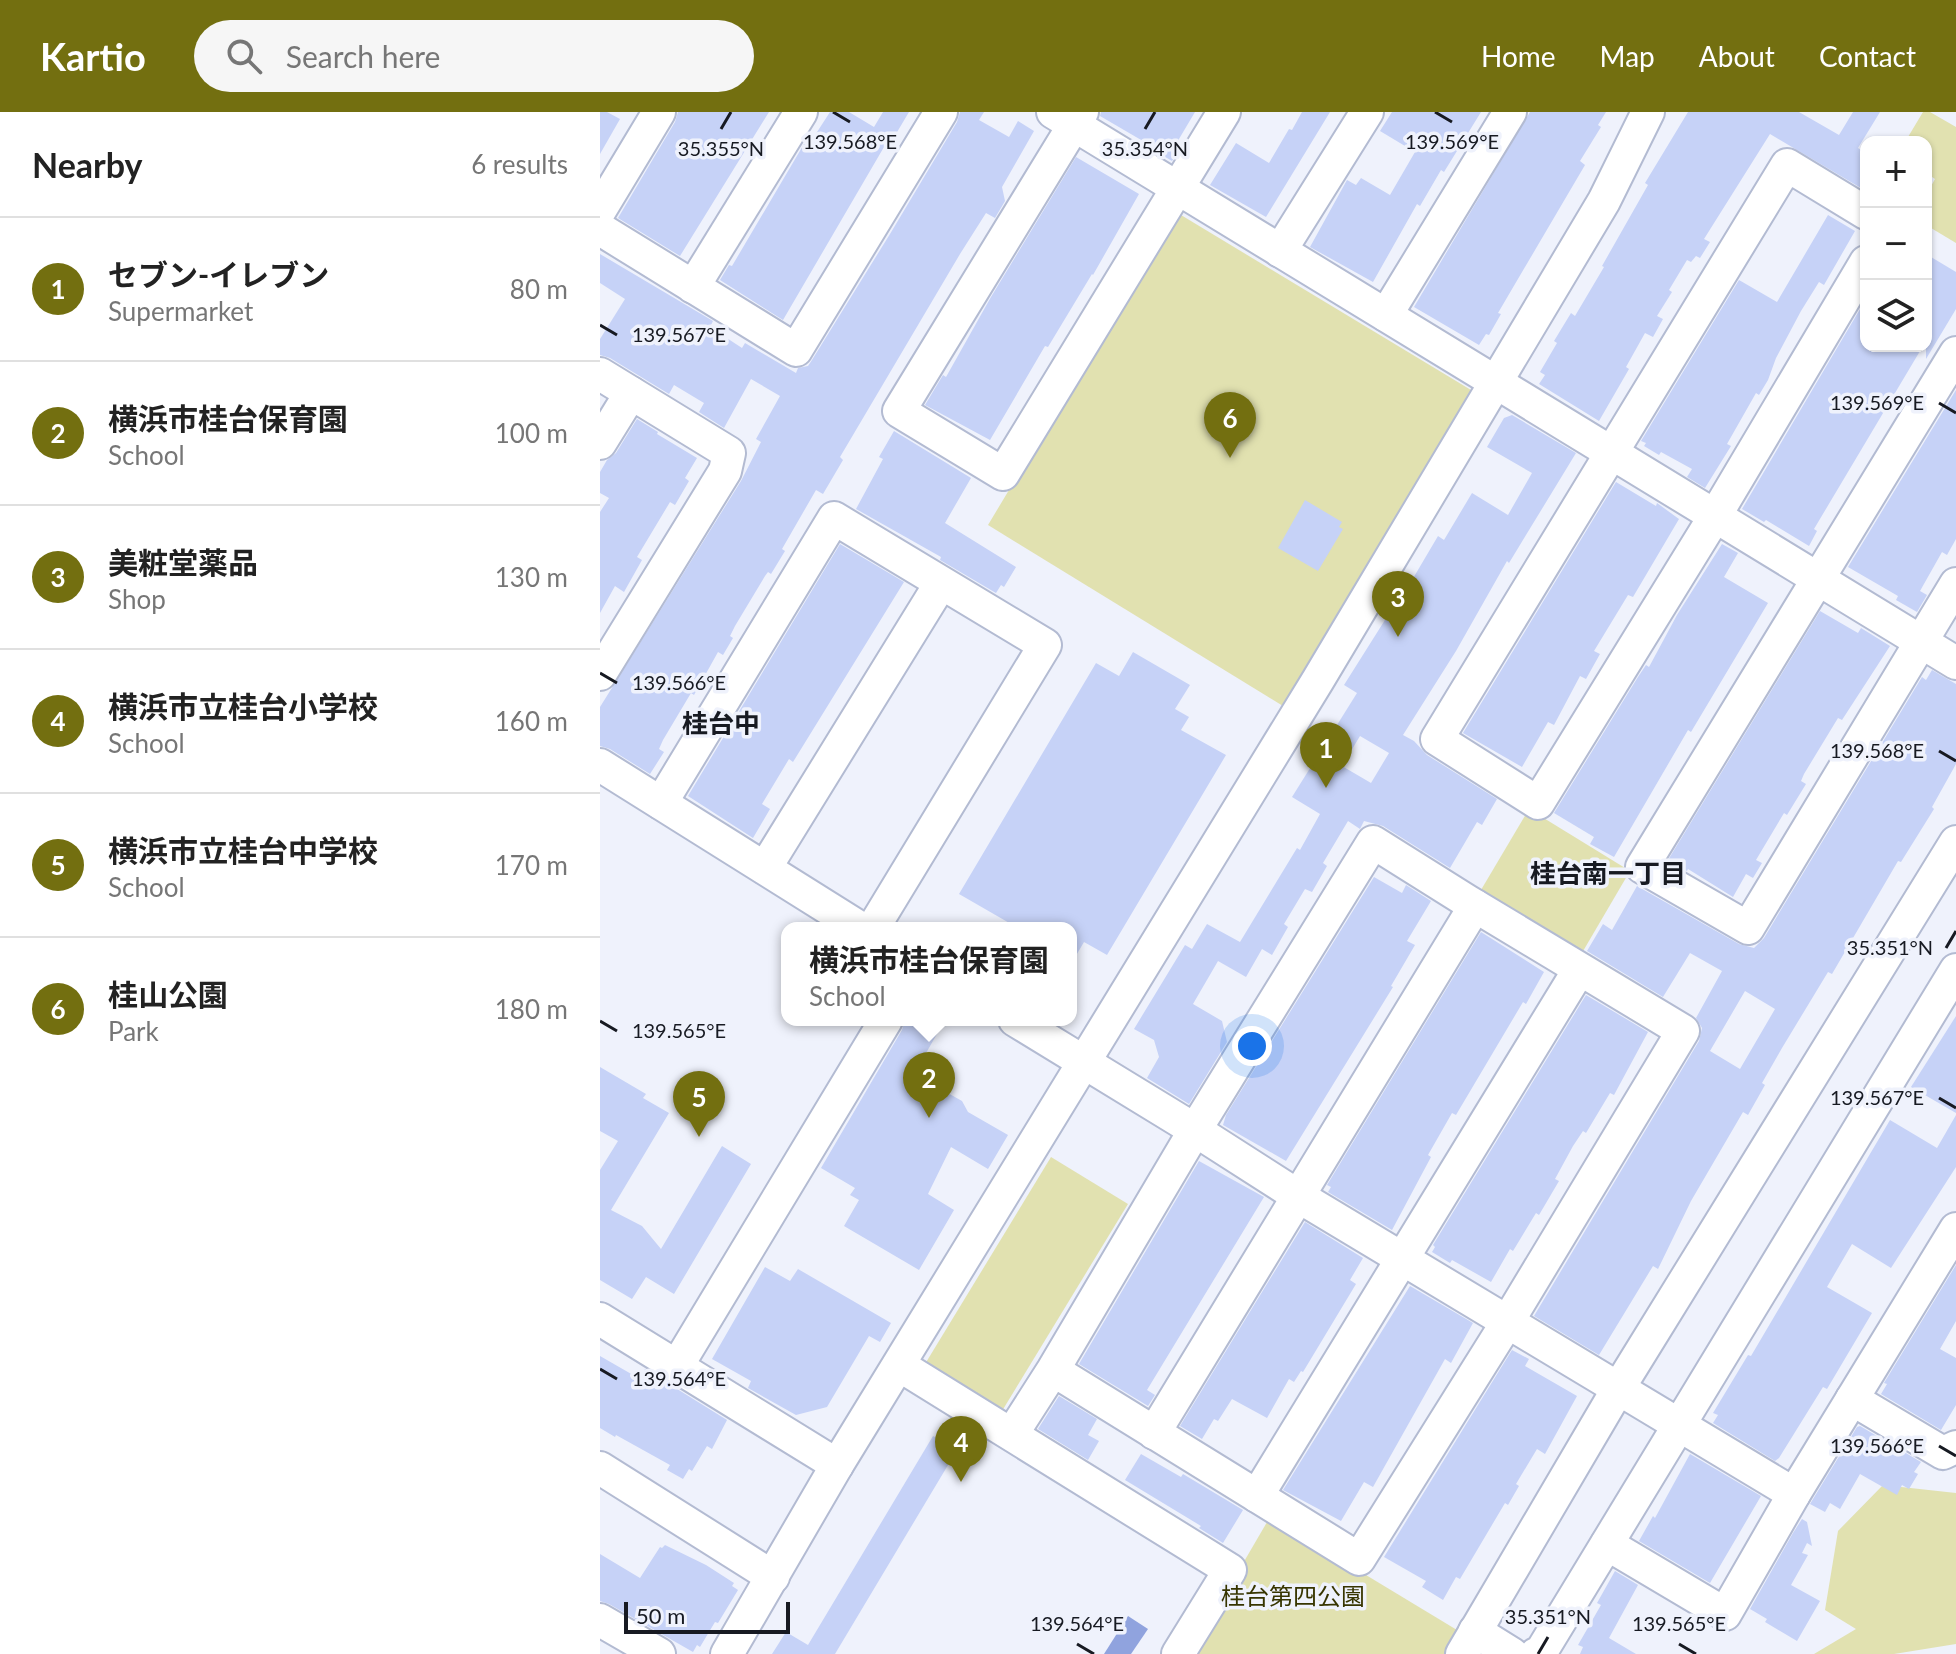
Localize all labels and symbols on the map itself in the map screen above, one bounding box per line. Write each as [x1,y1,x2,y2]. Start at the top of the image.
text: 139.568°E [803,129,897,153]
text: 139.569°E [1405,129,1499,153]
text: 35.355°N [678,136,764,160]
text: 35.354°N [1102,136,1188,160]
text: 139.567°E [632,322,726,346]
text: 139.569°E [1830,390,1924,414]
pin: 6 [1204,392,1256,458]
pin: 3 [1372,571,1424,637]
text: 139.566°E [632,670,726,694]
district label: 桂台中 [682,707,760,739]
pin: 1 [1300,722,1352,788]
text: 139.568°E [1830,738,1924,762]
district label: 桂台南一丁目 [1530,857,1686,889]
text: 35.351°N [1847,935,1933,959]
text: 139.565°E [632,1018,726,1042]
your location [1232,1026,1272,1066]
pin: 2 [903,1052,955,1118]
pin: 5 [673,1071,725,1137]
text: 139.567°E [1830,1085,1924,1109]
text: 139.564°E [632,1366,726,1390]
pin: 4 [935,1416,987,1482]
text: 139.566°E [1830,1433,1924,1457]
park label: 桂台第四公園 [1221,1581,1365,1610]
scale bar [624,1598,790,1634]
text: 35.351°N [1505,1604,1591,1628]
text: 139.564°E [1030,1611,1124,1635]
text: 139.565°E [1632,1611,1726,1635]

